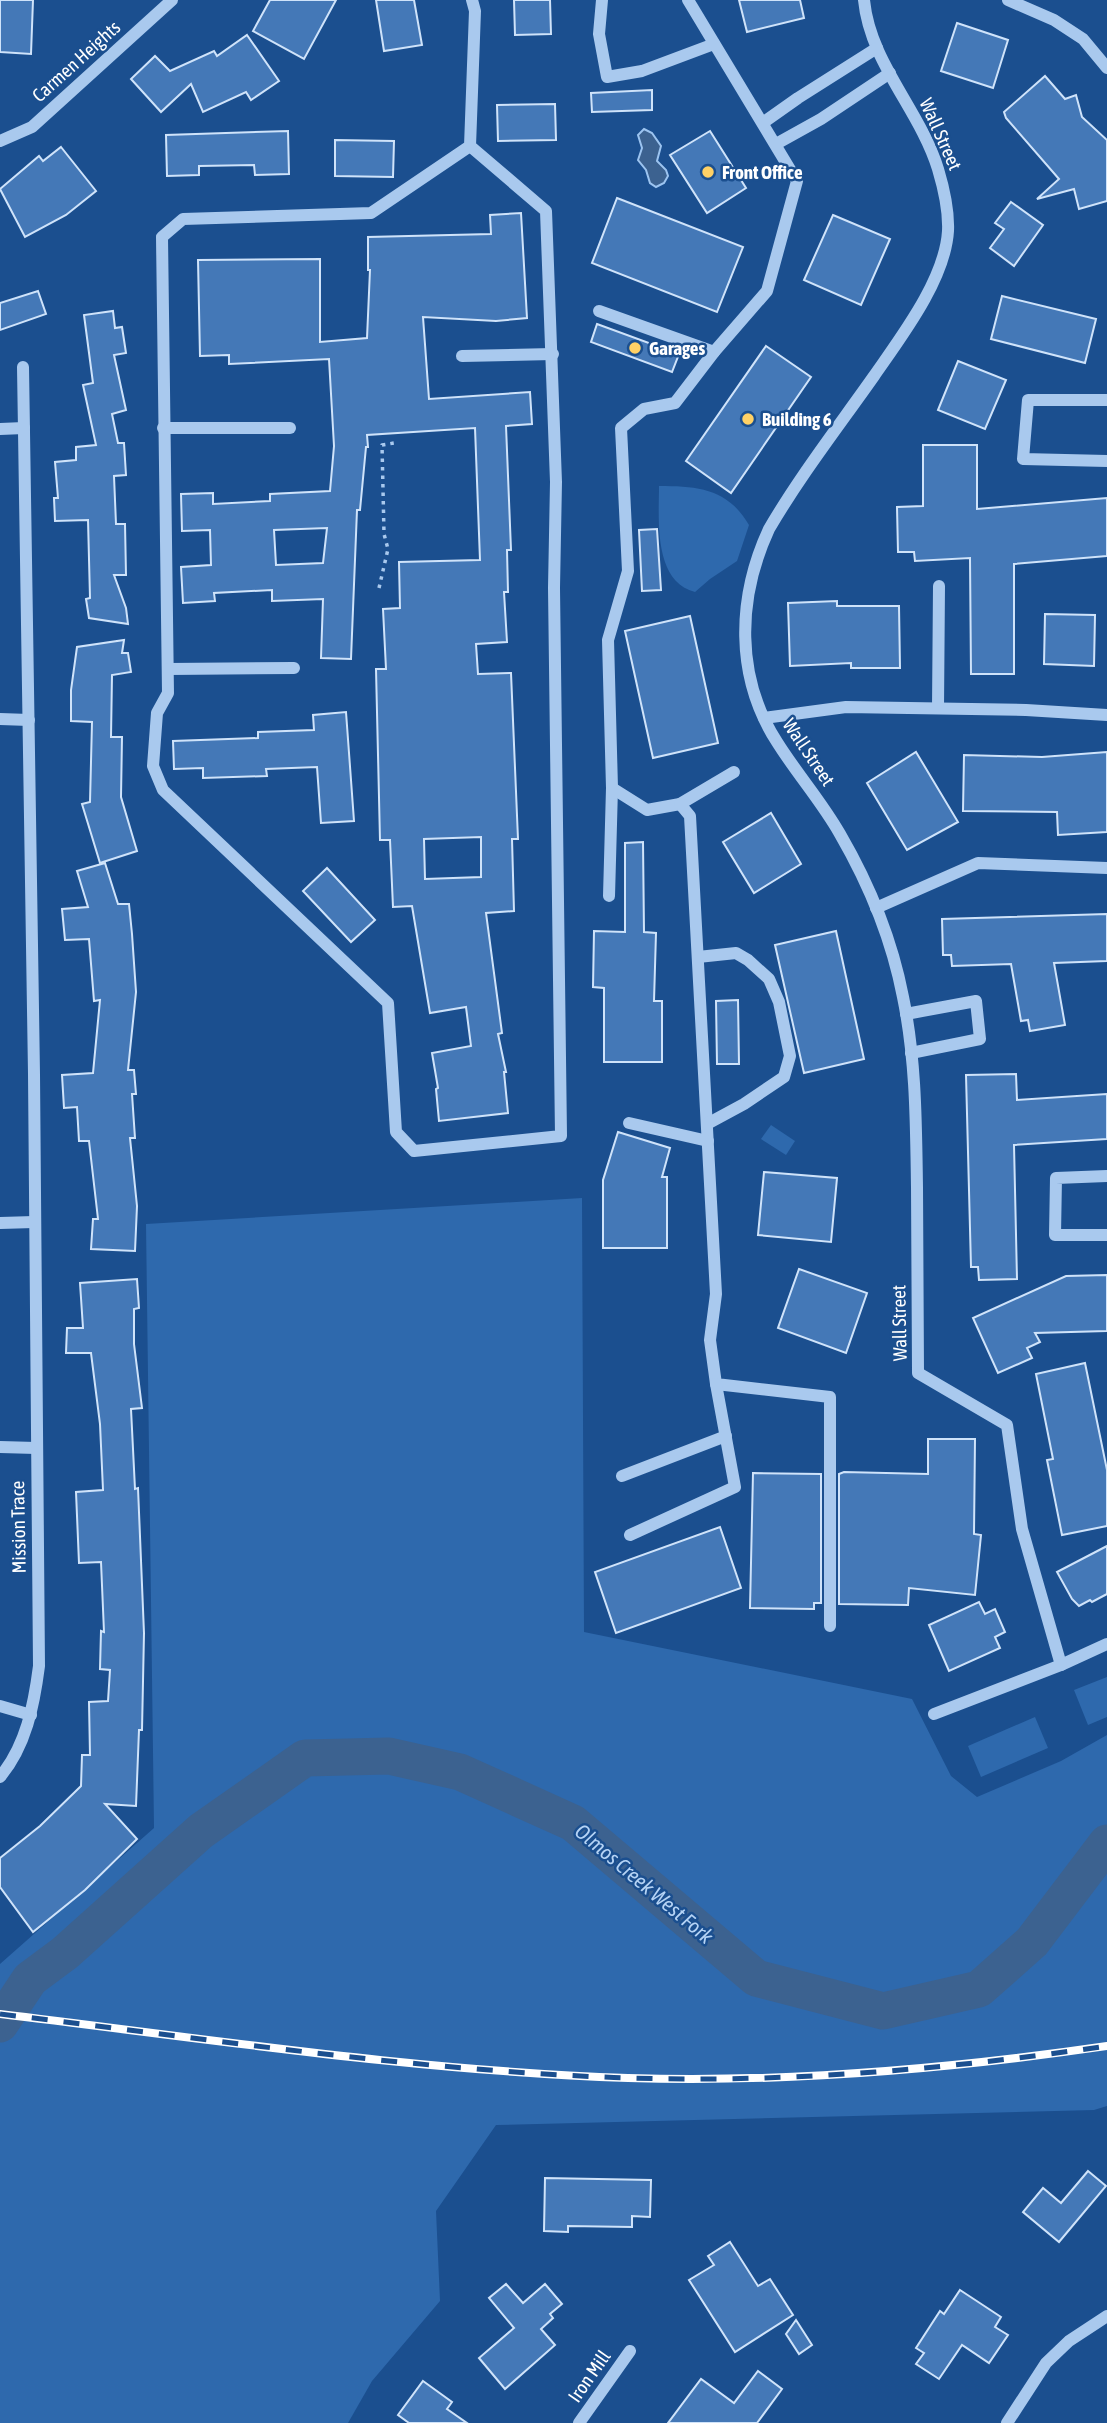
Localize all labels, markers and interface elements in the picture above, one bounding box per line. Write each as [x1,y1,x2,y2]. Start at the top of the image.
street label: Carmen Heights [27,16,125,106]
street label: Wall Street [915,95,967,173]
place label: Front Office [722,161,803,183]
marker: Front Office [700,164,716,180]
place label: Garages [649,337,705,359]
marker: Garages [627,340,643,356]
place label: Building 6 [762,408,832,430]
marker: Building 6 [740,411,756,427]
street label: Wall Street [779,714,839,790]
street label: Wall Street [887,1285,911,1361]
street label: Mission Trace [6,1481,30,1573]
water label: Olmos Creek West Fork [571,1819,719,1948]
street label: Iron Mill [563,2346,615,2406]

